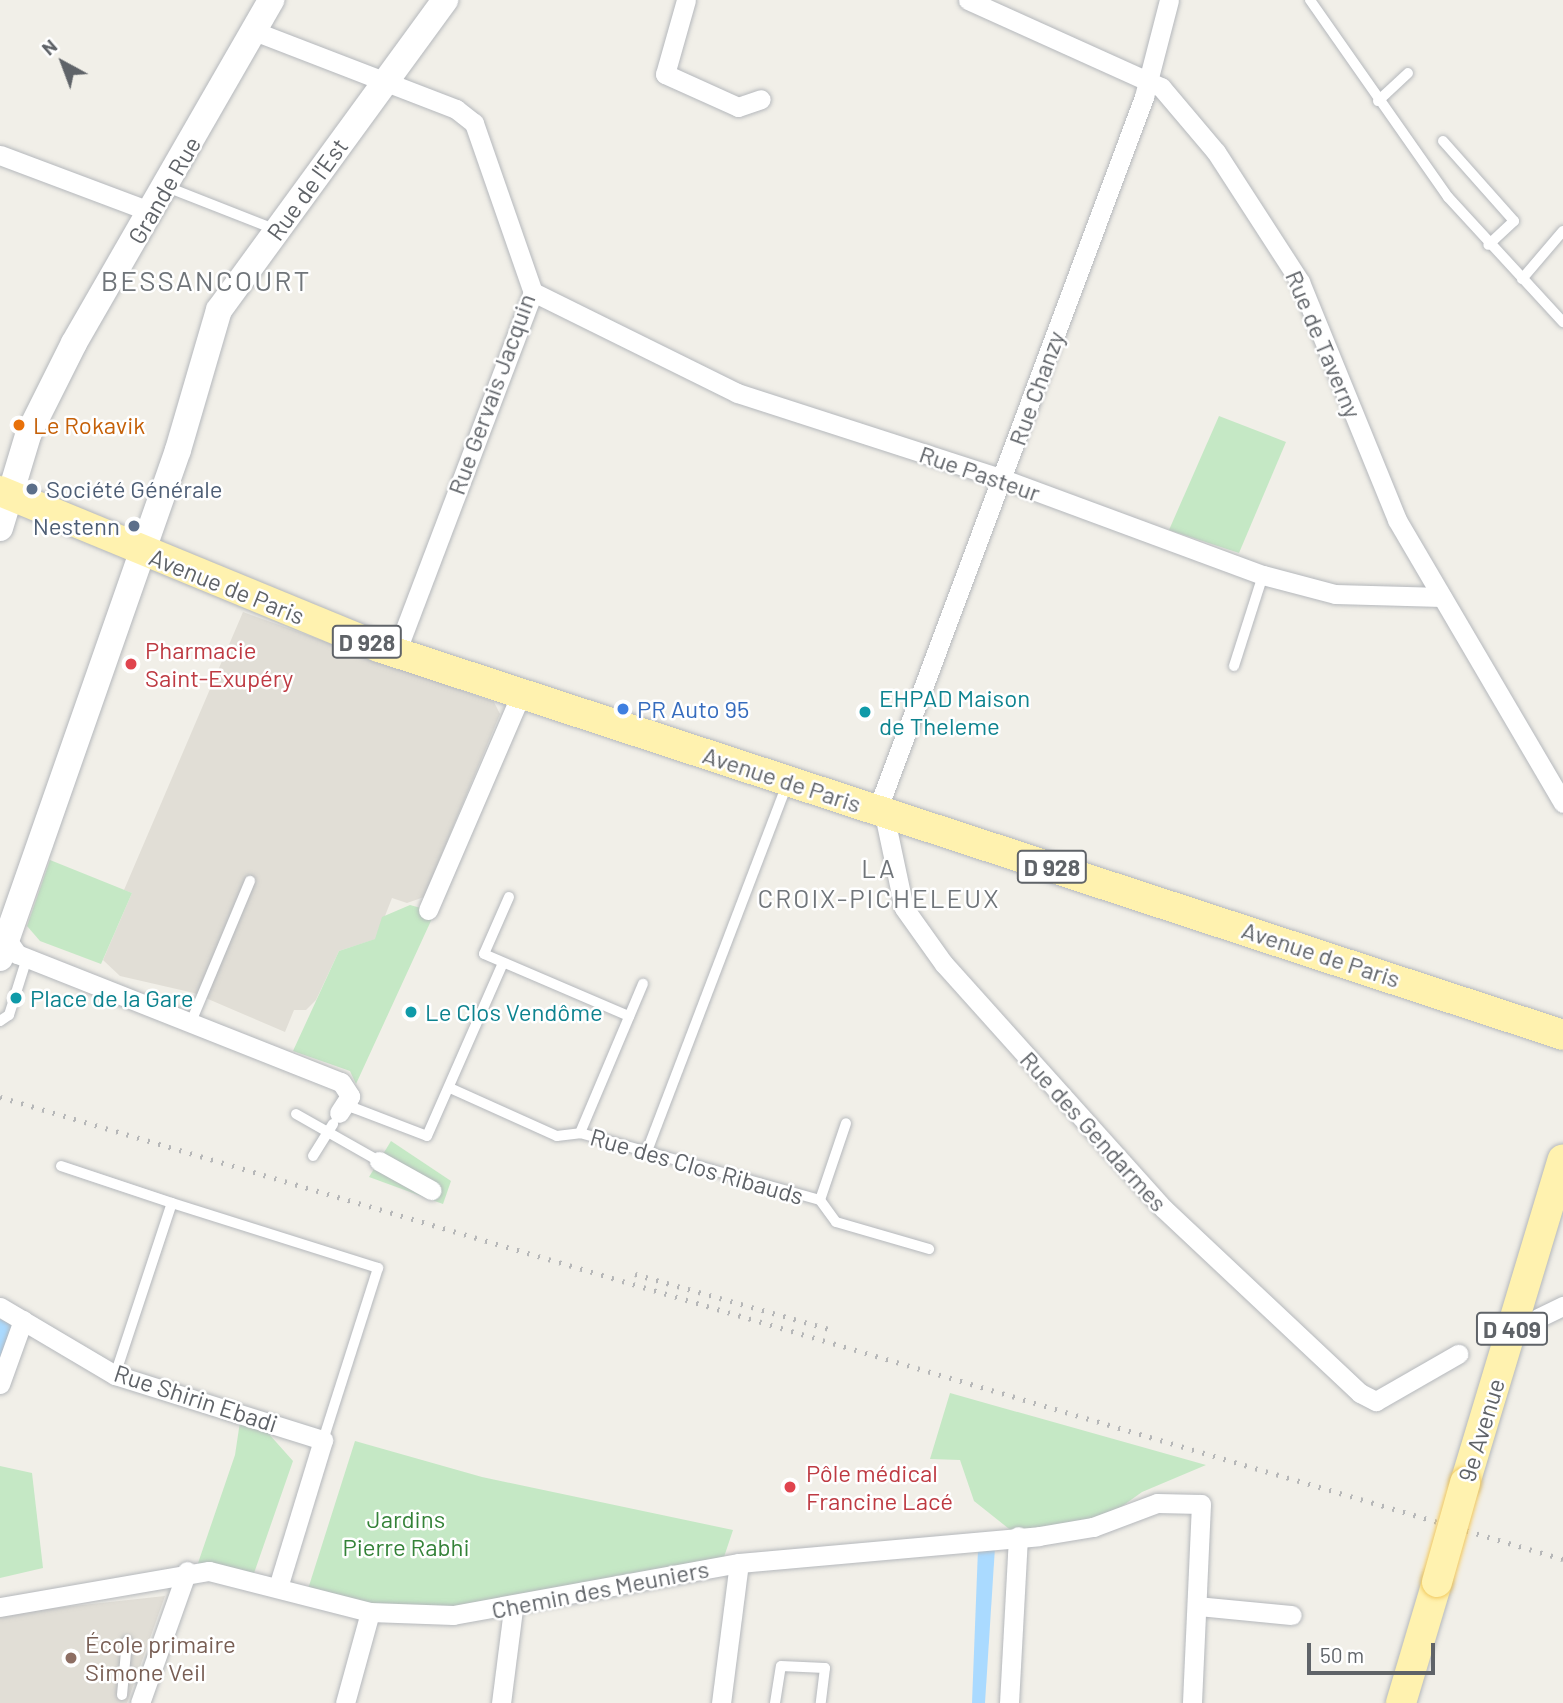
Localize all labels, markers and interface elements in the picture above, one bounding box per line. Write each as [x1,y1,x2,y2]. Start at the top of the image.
north arrow [28,28,98,98]
text: N [37,34,61,60]
street label: Grande Rue [122,131,206,249]
street label: Rue de l'Est [260,132,354,246]
district label: BESSANCOURT [102,263,310,297]
street label: Rue de Taverny [1280,266,1368,422]
street label: Rue Gervais Jacquin [441,290,541,498]
street label: Rue Chanzy [1002,327,1070,449]
place label: Le Rokavik [33,411,145,439]
marker: Le Rokavik [11,417,27,433]
street label: Rue Pasteur [916,439,1044,507]
place label: Société Générale [46,475,223,503]
marker: Société Générale [24,481,40,497]
place label: Nestenn [33,512,120,540]
marker: Nestenn [126,518,142,534]
street label: Avenue de Paris [145,542,309,630]
road number: D 928 [330,622,404,662]
place label: Pharmacie Saint-Exupéry [145,636,293,692]
marker: Pharmacie Saint-Exupéry [123,656,139,672]
place label: EHPAD Maison de Theleme [879,684,1030,740]
place label: PR Auto 95 [637,695,749,723]
marker: PR Auto 95 [615,701,631,717]
marker: EHPAD Maison de Theleme [857,704,873,720]
street label: Avenue de Paris [699,740,865,818]
road number: D 928 [1015,848,1089,887]
district label: LA CROIX-PICHELEUX [759,852,999,914]
street label: Avenue de Paris [1238,915,1404,993]
place label: Place de la Gare [30,984,193,1012]
marker: Place de la Gare [8,990,24,1006]
place label: Le Clos Vendôme [425,998,603,1026]
marker: Le Clos Vendôme [403,1004,419,1020]
street label: Rue des Gendarmes [1015,1045,1173,1217]
street label: Rue des Clos Ribauds [587,1122,807,1210]
road number: D 409 [1475,1310,1549,1348]
street label: Rue Shirin Ebadi [111,1358,281,1438]
street label: 9e Avenue [1452,1375,1510,1485]
place label: Pôle médical Francine Lacé [806,1459,953,1515]
marker: Pôle médical Francine Lacé [780,1477,800,1497]
park label: Jardins Pierre Rabhi [342,1505,470,1561]
street label: Chemin des Meuniers [489,1554,711,1624]
place label: École primaire Simone Veil [85,1630,236,1686]
scale bar [1311,1630,1439,1674]
text: 50 m [1320,1642,1364,1667]
marker: École primaire Simone Veil [63,1650,79,1666]

